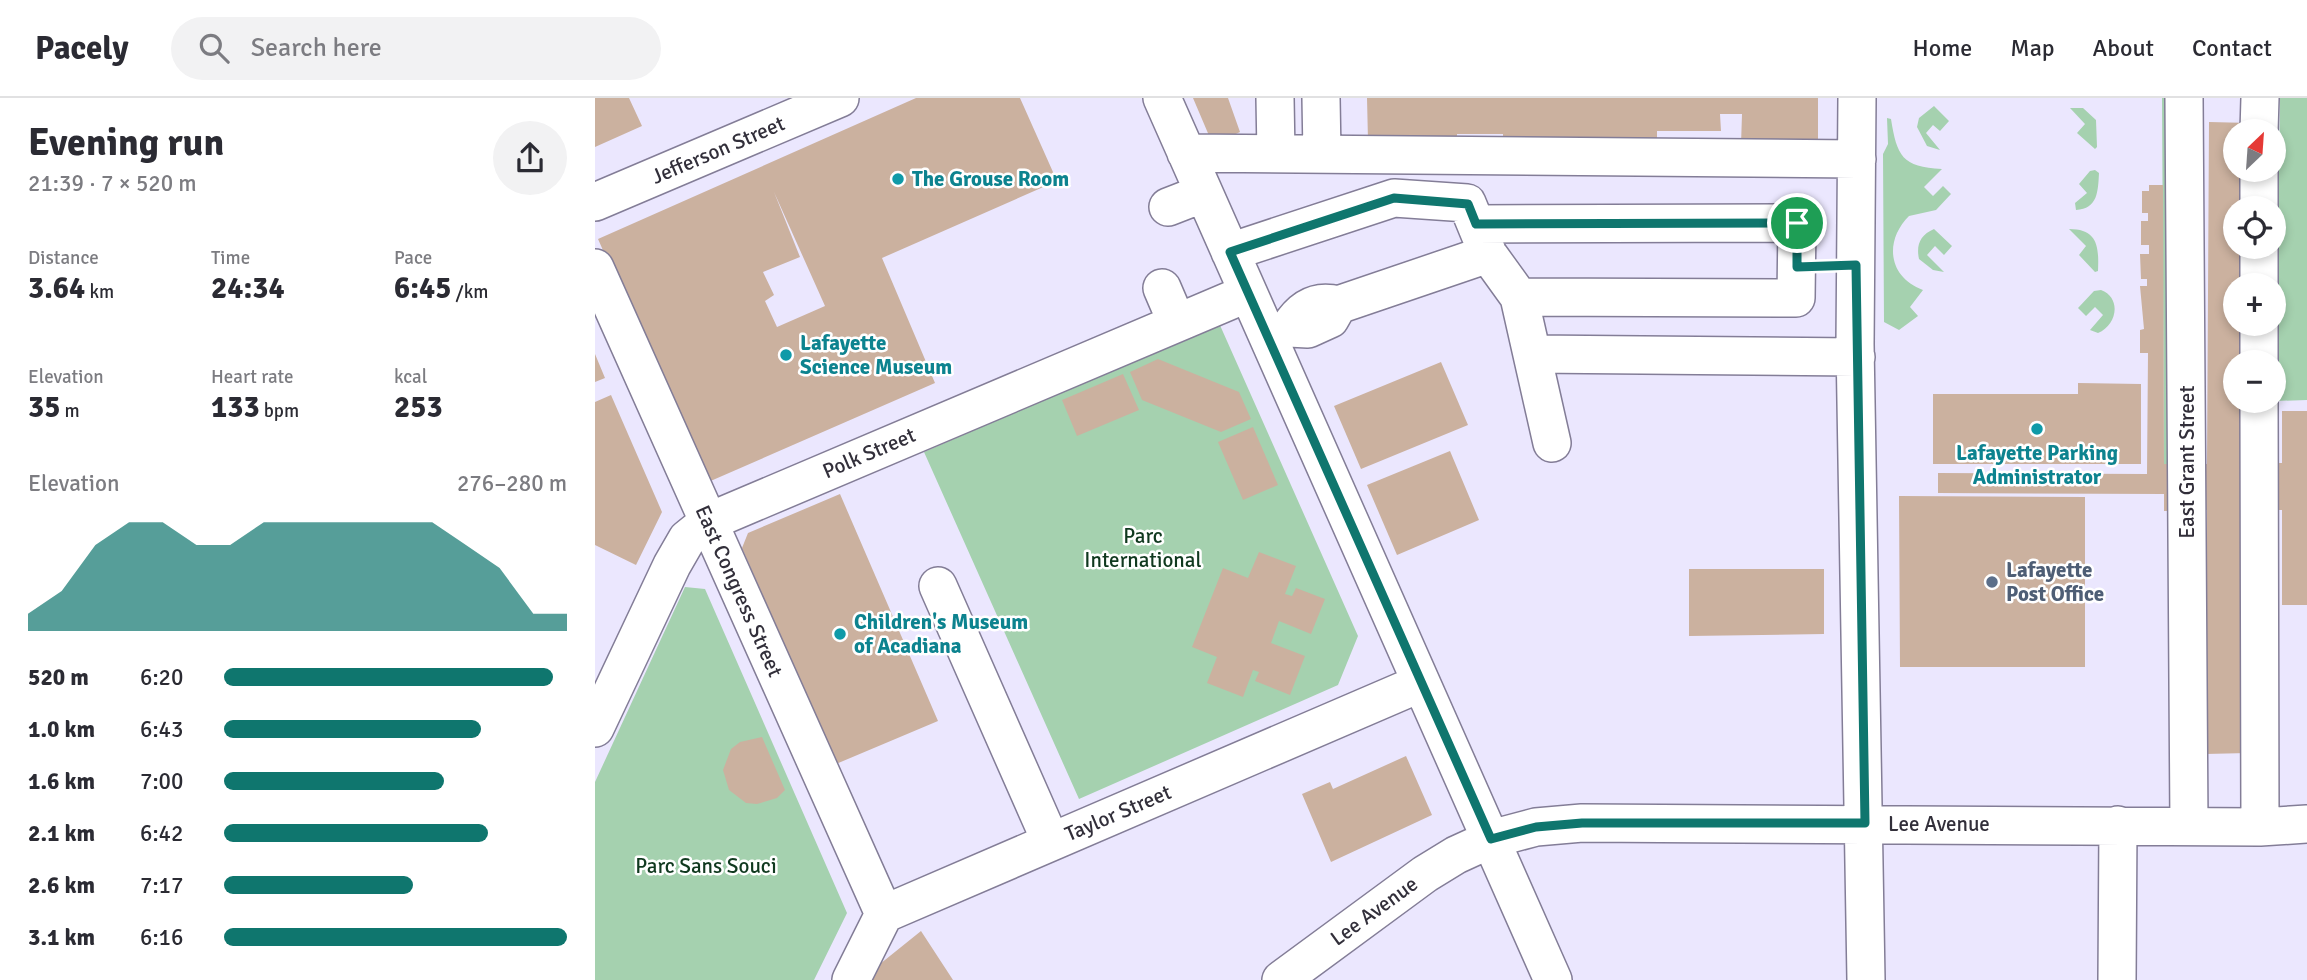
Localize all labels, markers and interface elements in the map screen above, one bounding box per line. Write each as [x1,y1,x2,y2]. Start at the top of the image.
search box [171,17,661,80]
text: Pacely [35,28,129,69]
icon: search [195,29,233,67]
text: Search here [251,32,382,64]
text: Home [1912,33,1972,63]
text: Map [2010,33,2055,63]
text: About [2093,33,2154,63]
text: Contact [2192,33,2272,63]
street label: Jefferson Street [647,110,789,190]
text: Evening run [28,119,224,166]
north arrow [2223,119,2285,182]
map controls [2223,119,2286,413]
button: share [493,121,567,195]
place label: The Grouse Room [912,166,1069,192]
text: 21:39 · 7 × 520 m [28,169,197,198]
marker: The Grouse Room [890,171,906,187]
pin [1767,193,1827,253]
button: locate [2223,196,2286,259]
icon: arrive [1778,204,1816,242]
text: Distance [28,246,99,270]
text: Time [211,246,250,270]
text: Pace [394,246,432,270]
text: 3.64 [28,270,85,307]
text: 24:34 [211,270,285,307]
text: 6:45 [394,270,451,307]
button: + [2223,273,2286,336]
text: km [85,280,114,304]
text: /km [451,280,488,304]
place label: Lafayette Science Museum [800,330,952,380]
marker: Lafayette Science Museum [778,347,794,363]
button: − [2223,350,2286,413]
text: Elevation [28,365,104,389]
text: Heart rate [211,365,293,389]
text: kcal [394,365,427,389]
street label: East Grant Street [2174,385,2200,539]
text: 35 [28,389,60,426]
text: 133 [211,389,260,426]
text: 253 [394,389,443,426]
text: m [60,399,80,423]
text: bpm [260,399,299,423]
marker: Lafayette Parking Administrator [2029,421,2045,437]
street label: Polk Street [819,422,919,484]
place label: Lafayette Parking Administrator [1956,440,2118,490]
text: Elevation [28,469,120,498]
text: 276–280 m [457,469,567,498]
street label: East Congress Street [689,501,789,681]
park label: Parc International [1084,523,1202,573]
place label: Lafayette Post Office [2006,557,2104,607]
marker: Lafayette Post Office [1984,574,2000,590]
place label: Children's Museum of Acadiana [854,609,1028,659]
marker: Children's Museum of Acadiana [832,626,848,642]
text: 520 m [28,663,89,692]
text: 6:20 [140,663,183,692]
text: 1.0 km [28,715,95,744]
text: 6:43 [140,715,183,744]
text: 1.6 km [28,767,95,796]
text: 7:00 [140,767,183,796]
street label: Taylor Street [1061,779,1175,847]
street label: Lee Avenue [1888,811,1990,837]
text: 2.1 km [28,819,95,848]
text: 6:42 [140,819,183,848]
park label: Parc Sans Souci [635,853,777,879]
text: 2.6 km [28,871,95,900]
text: 7:17 [140,871,183,900]
street label: Lee Avenue [1325,871,1423,951]
text: 3.1 km [28,923,95,952]
text: 6:16 [140,923,183,952]

